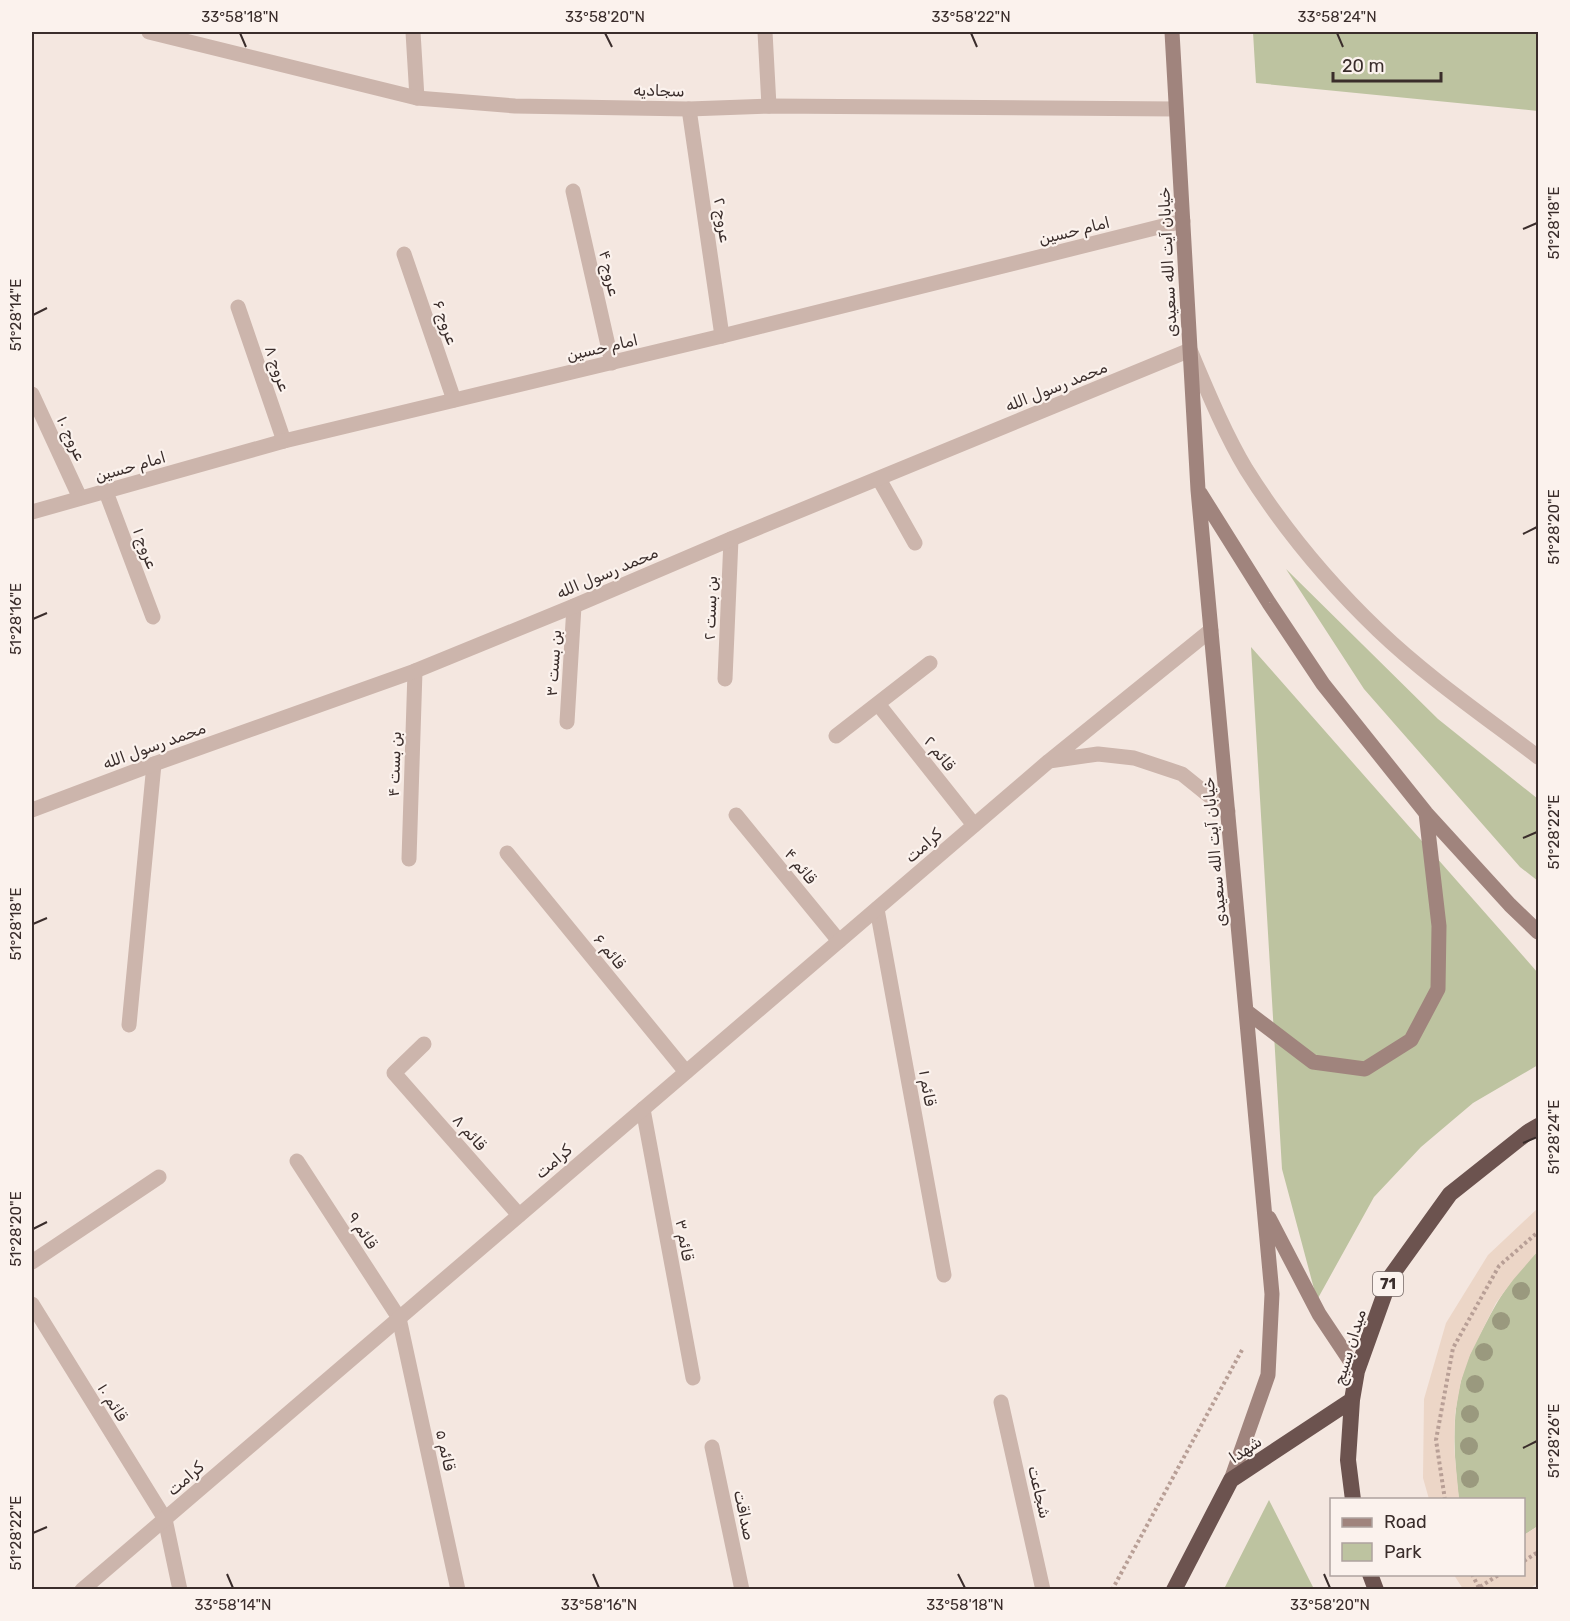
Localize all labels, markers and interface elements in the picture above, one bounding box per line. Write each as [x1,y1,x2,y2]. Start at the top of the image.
text: 33°58'18"N [201,8,279,26]
text: 33°58'20"N [565,8,645,26]
text: 33°58'22"N [931,8,1011,26]
text: 33°58'24"N [1297,8,1377,26]
scale bar [1333,45,1441,83]
text: 20 m [1342,55,1384,77]
street label: سجادیه [633,81,685,100]
text: 51°28'18"E [1545,186,1563,260]
street label: خیابان آیت الله سعیدی [1154,187,1181,337]
street label: عروج ۲ [708,197,735,244]
street label: امام حسین [1037,212,1112,249]
street label: عروج ۴ [593,249,624,299]
text: 51°28'14"E [7,279,25,351]
street label: عروج ۶ [427,297,462,348]
street label: امام حسین [565,330,640,366]
street label: عروج ۸ [259,343,294,395]
street label: محمد رسول الله [1002,357,1110,416]
street label: عروج ۱۰ [51,413,90,465]
street label: امام حسین [93,447,168,487]
text: 51°28'20"E [1545,489,1563,565]
street label: عروج ۱ [127,525,162,572]
street label: محمد رسول الله [554,543,661,603]
street label: بن بست ۲ [700,575,721,641]
text: 51°28'16"E [7,583,25,655]
street label: بن بست ۳ [542,629,565,697]
street label: محمد رسول الله [100,718,209,774]
street label: بن بست ۴ [384,731,405,797]
street label: قائم ۲ [919,732,959,776]
street label: خیابان آیت الله سعیدی [1198,776,1231,928]
text: 51°28'22"E [1545,795,1563,869]
street label: کرامت [901,824,947,867]
street label: قائم ۴ [780,845,821,889]
text: 51°28'18"E [7,887,25,961]
street label: قائم ۶ [589,930,630,974]
street label: قائم ۱ [914,1069,940,1108]
text: 51°28'24"E [1545,1100,1563,1174]
street label: قائم ۸ [448,1110,491,1155]
street label: کرامت [531,1140,577,1183]
text: 51°28'20"E [7,1191,25,1267]
street label: قائم ۹ [343,1208,382,1253]
street label: قائم ۳ [671,1218,698,1263]
road number: 71 [1373,1272,1403,1296]
street label: میدان بسیج [1329,1307,1372,1388]
street label: قائم ۱۰ [93,1380,132,1426]
text: 51°28'26"E [1545,1404,1563,1478]
street label: قائم ۵ [431,1428,459,1473]
street label: شهدا [1225,1432,1266,1468]
street label: کرامت [163,1457,209,1500]
street label: شجاعت [1024,1464,1055,1520]
street label: صداقت [730,1488,759,1542]
text: 51°28'22"E [7,1496,25,1570]
legend [1330,1498,1525,1576]
text: Road [1384,1511,1427,1533]
text: Park [1384,1541,1422,1563]
text: 33°58'14"N [195,1596,272,1614]
text: 33°58'16"N [561,1596,637,1614]
text: 33°58'18"N [926,1596,1004,1614]
text: 33°58'20"N [1290,1596,1370,1614]

